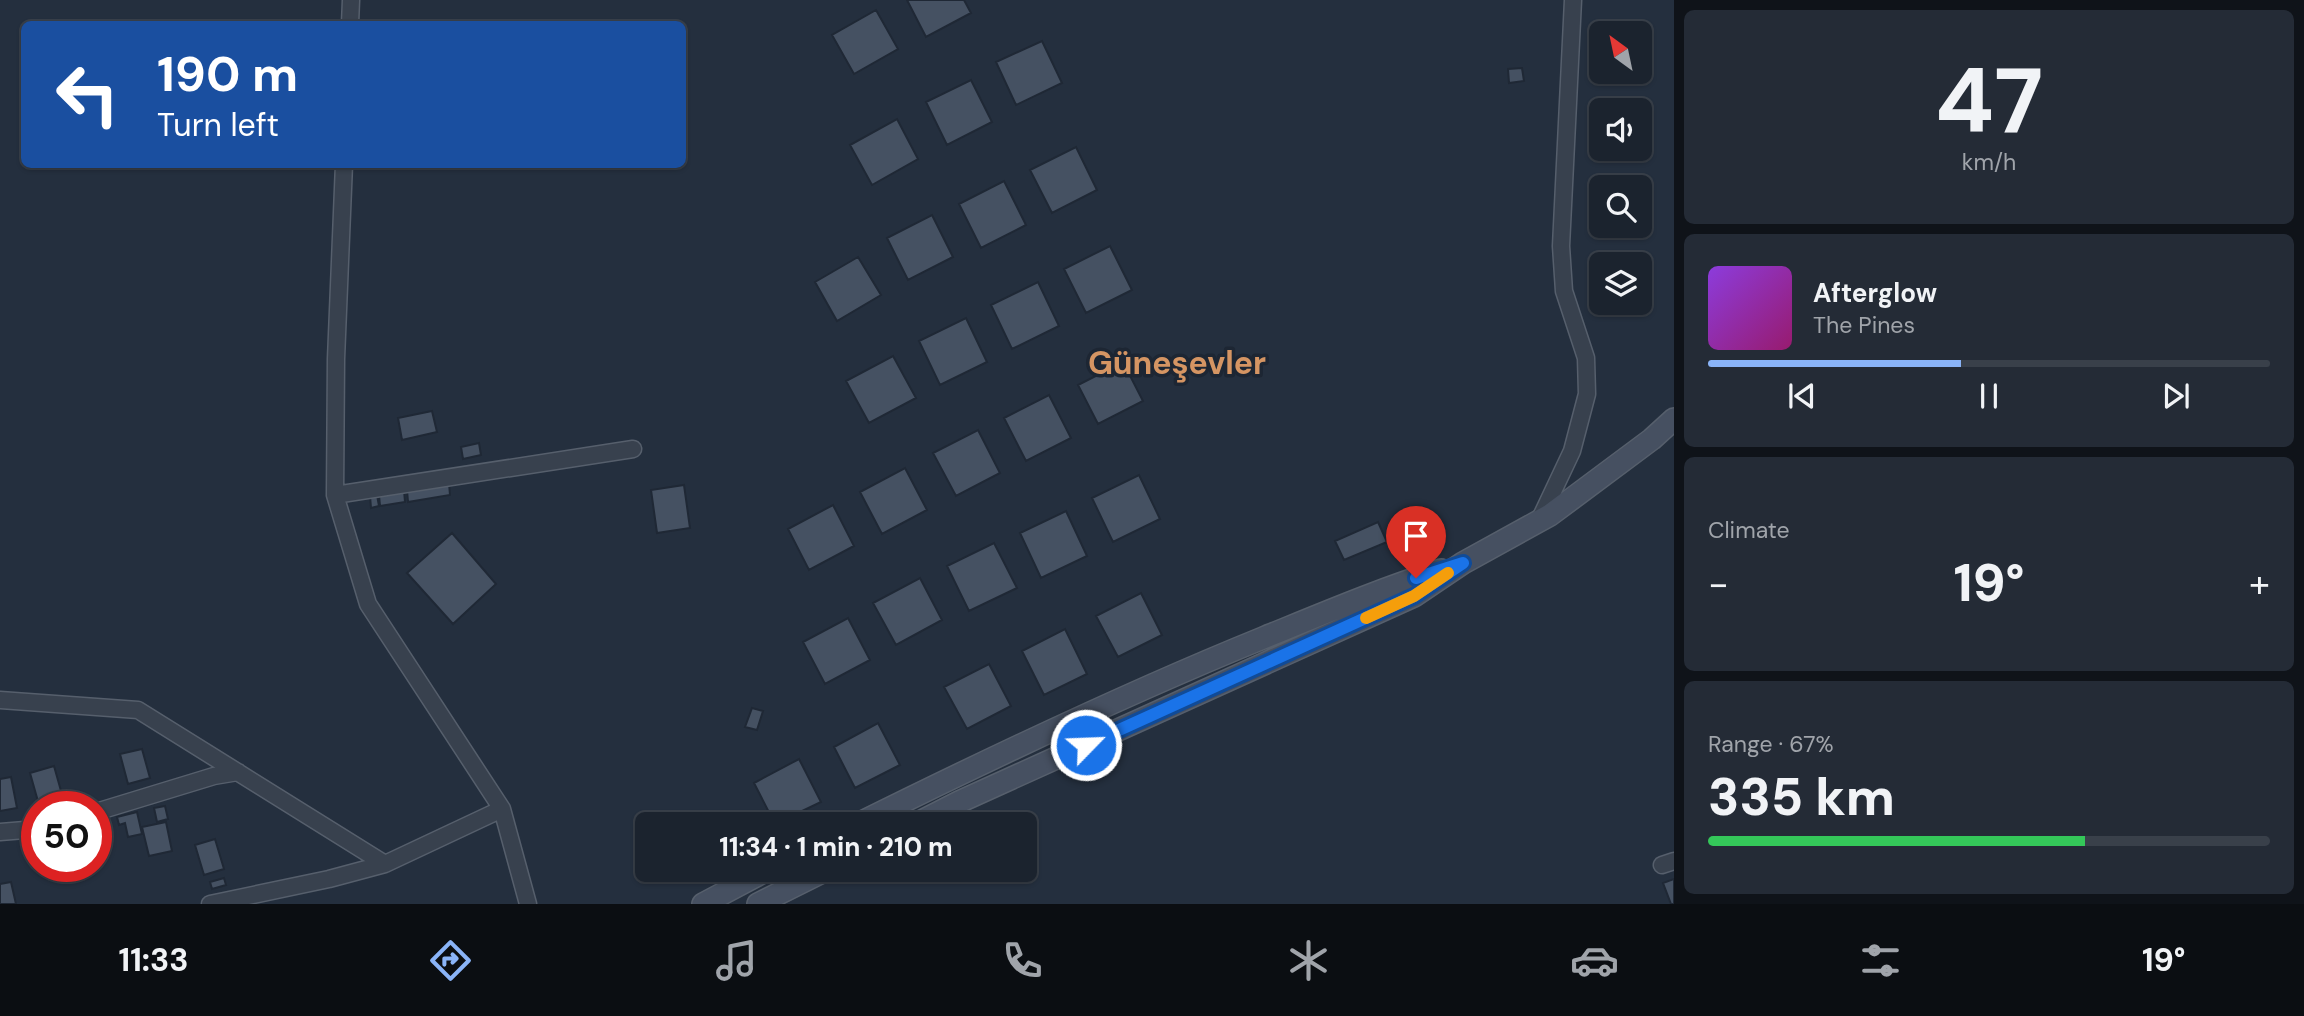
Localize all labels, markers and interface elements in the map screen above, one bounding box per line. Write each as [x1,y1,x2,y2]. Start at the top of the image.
north arrow [1589,21,1652,84]
map controls [1589,21,1652,315]
text: 190 m [157,42,298,106]
text: 47 [1935,42,2043,160]
icon: left [42,49,133,140]
button: sound [1589,98,1652,161]
text: Turn left [157,104,279,146]
text: km/h [1962,147,2016,177]
button: search [1589,175,1652,238]
button: layers [1589,252,1652,315]
text: Afterglow [1813,276,1937,310]
text: The Pines [1813,310,1915,340]
district label: Güneşevler [1088,342,1266,384]
icon: previous [1783,377,1821,415]
icon: pause [1970,377,2008,415]
icon: next [2157,377,2195,415]
pin [1386,506,1446,578]
text: Climate [1708,515,1790,545]
icon: arrive [1397,517,1435,555]
text: 19° [1953,549,2025,617]
text: − [1708,559,1729,609]
text: + [2249,559,2270,609]
position arrow [1049,708,1123,782]
text: Range · 67% [1708,729,1834,759]
text: 335 km [1708,763,1895,831]
speed limit sign: 50 [21,791,112,882]
text: 11:34 · 1 min · 210 m [719,830,953,864]
icon: directions [426,936,475,985]
icon: music [712,936,761,985]
icon: phone [998,936,1047,985]
icon: climate [1284,936,1333,985]
icon: car [1570,936,1619,985]
icon: filters [1856,936,1905,985]
text: 11:33 [119,939,189,981]
text: 19° [2142,939,2185,981]

